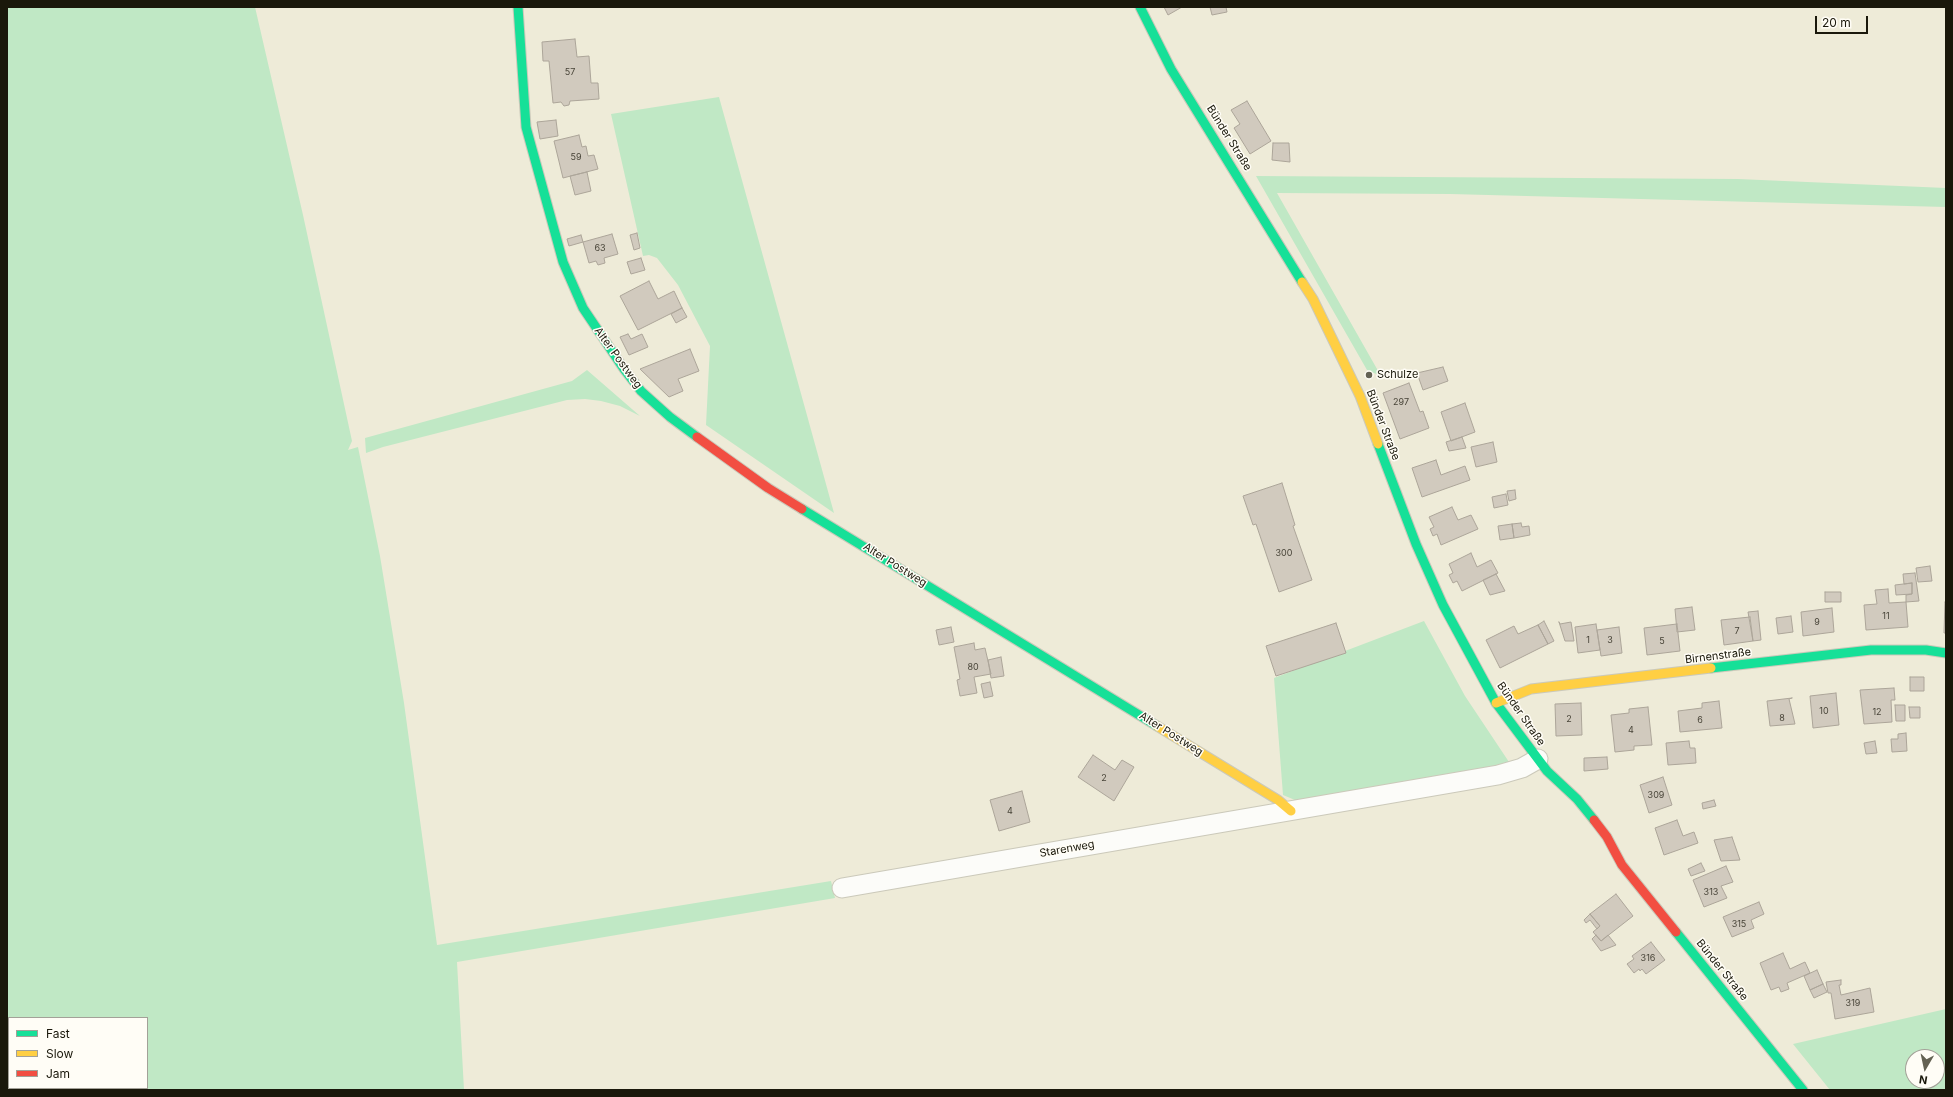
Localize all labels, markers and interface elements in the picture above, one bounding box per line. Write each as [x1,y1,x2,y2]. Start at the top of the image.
scale bar [1817,8,1870,34]
text: 20 m [1822,15,1851,30]
house number: 57 [565,67,575,77]
street label: Bünder Straße [1204,103,1254,173]
house number: 59 [570,152,582,162]
house number: 63 [594,243,606,253]
street label: Alter Postweg [591,325,645,391]
place label: Schulze [1377,368,1418,382]
marker: Schulze [1364,370,1374,380]
street label: Bünder Straße [1363,388,1403,462]
house number: 297 [1393,397,1409,407]
street label: Alter Postweg [861,540,929,590]
house number: 300 [1276,548,1292,558]
house number: 11 [1882,611,1890,621]
house number: 9 [1814,617,1820,627]
house number: 7 [1734,626,1740,636]
house number: 1 [1586,635,1590,645]
house number: 3 [1607,635,1613,645]
house number: 5 [1659,636,1665,646]
street label: Birnenstraße [1684,645,1752,667]
house number: 80 [967,662,979,672]
street label: Bünder Straße [1494,680,1548,748]
house number: 10 [1819,706,1829,716]
house number: 12 [1872,707,1882,717]
street label: Alter Postweg [1137,709,1205,759]
house number: 8 [1779,713,1785,723]
house number: 2 [1566,714,1572,724]
house number: 6 [1697,715,1703,725]
house number: 4 [1628,725,1634,735]
house number: 2 [1101,773,1107,783]
house number: 309 [1648,790,1664,800]
house number: 4 [1007,806,1013,816]
street label: Starenweg [1038,838,1096,860]
house number: 313 [1704,887,1718,897]
house number: 315 [1732,919,1746,929]
street label: Bünder Straße [1693,937,1751,1003]
house number: 316 [1641,953,1655,963]
house number: 319 [1846,998,1860,1008]
legend [8,1017,148,1089]
text: Fast [46,1026,70,1041]
text: Slow [46,1046,73,1061]
north arrow [1905,1049,1945,1089]
text: Jam [46,1066,70,1081]
text: N [1918,1072,1929,1087]

